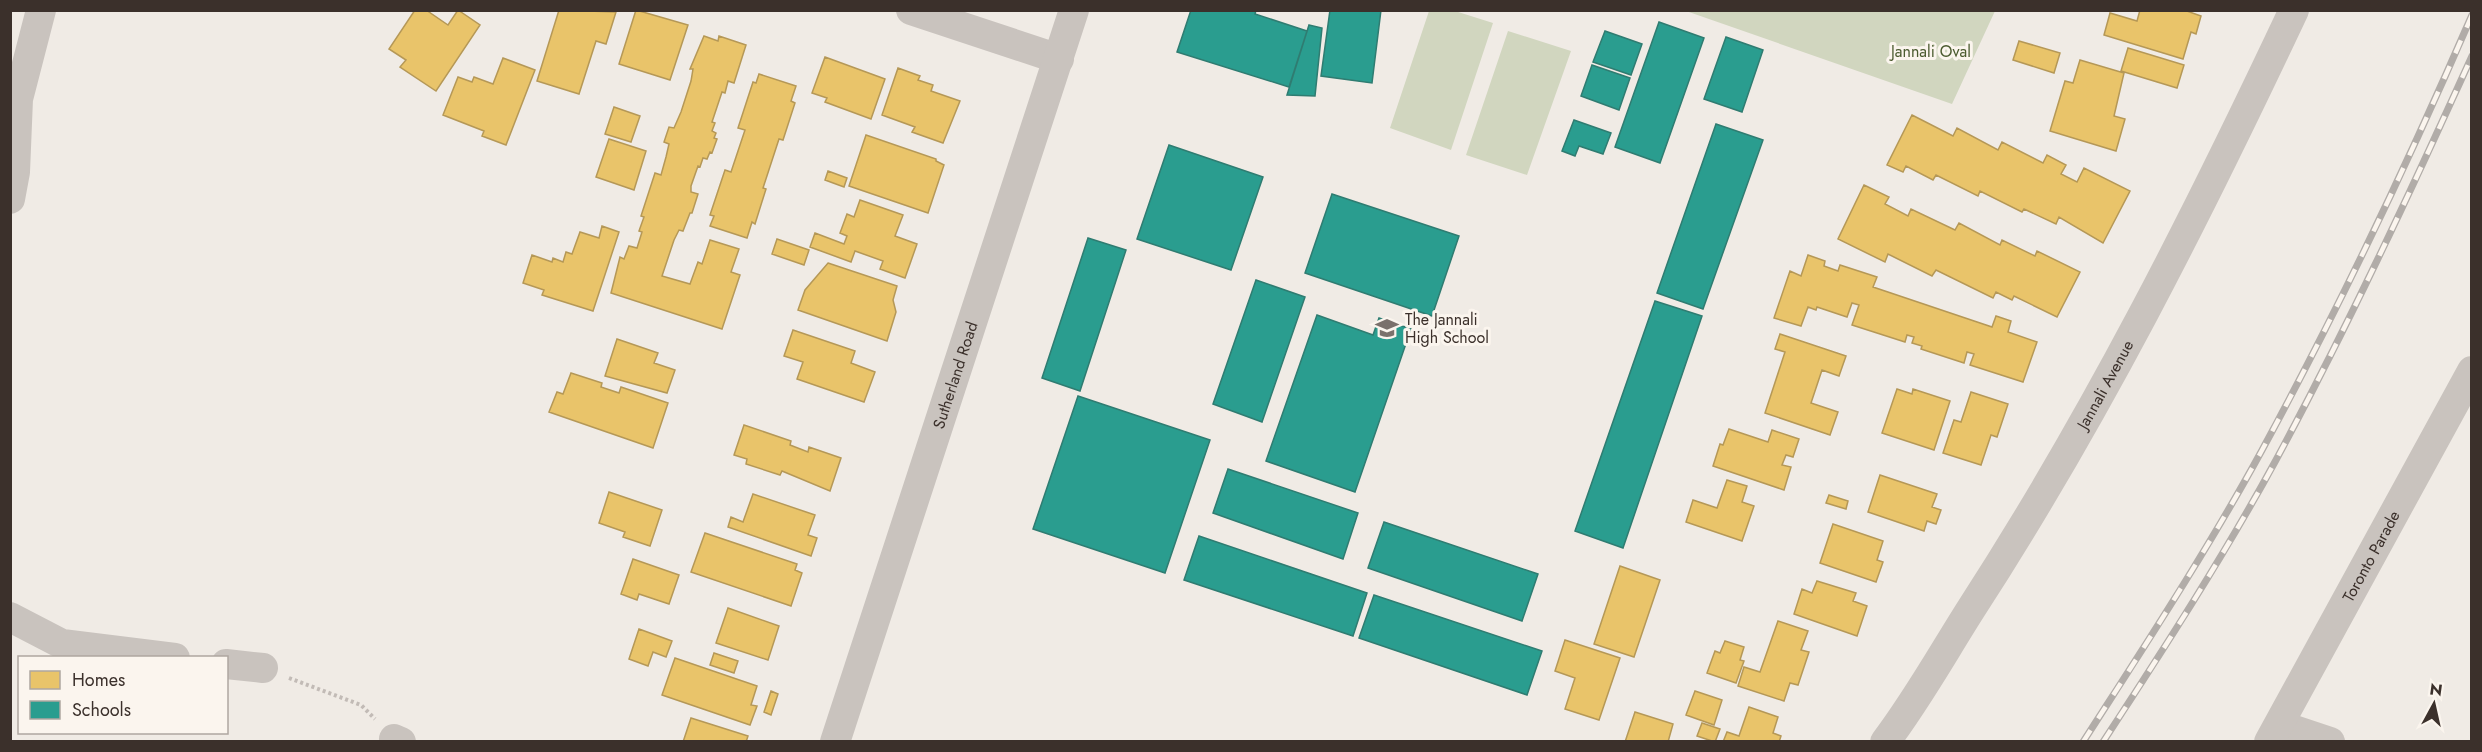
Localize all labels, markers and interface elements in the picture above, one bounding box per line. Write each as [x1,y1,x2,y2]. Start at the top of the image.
park label: Jannali Oval [1889,40,1971,63]
place label: The Jannali High School [1405,308,1489,349]
school or university icon: The Jannali High School [1374,315,1400,341]
street label: Sutherland Road [927,319,984,432]
street label: Jannali Avenue [2070,336,2139,435]
street label: Toronto Parade [2337,506,2406,606]
legend [18,656,228,734]
text: Homes [72,667,125,693]
north arrow [2404,674,2464,734]
text: N [2428,677,2444,702]
text: Schools [72,697,131,723]

